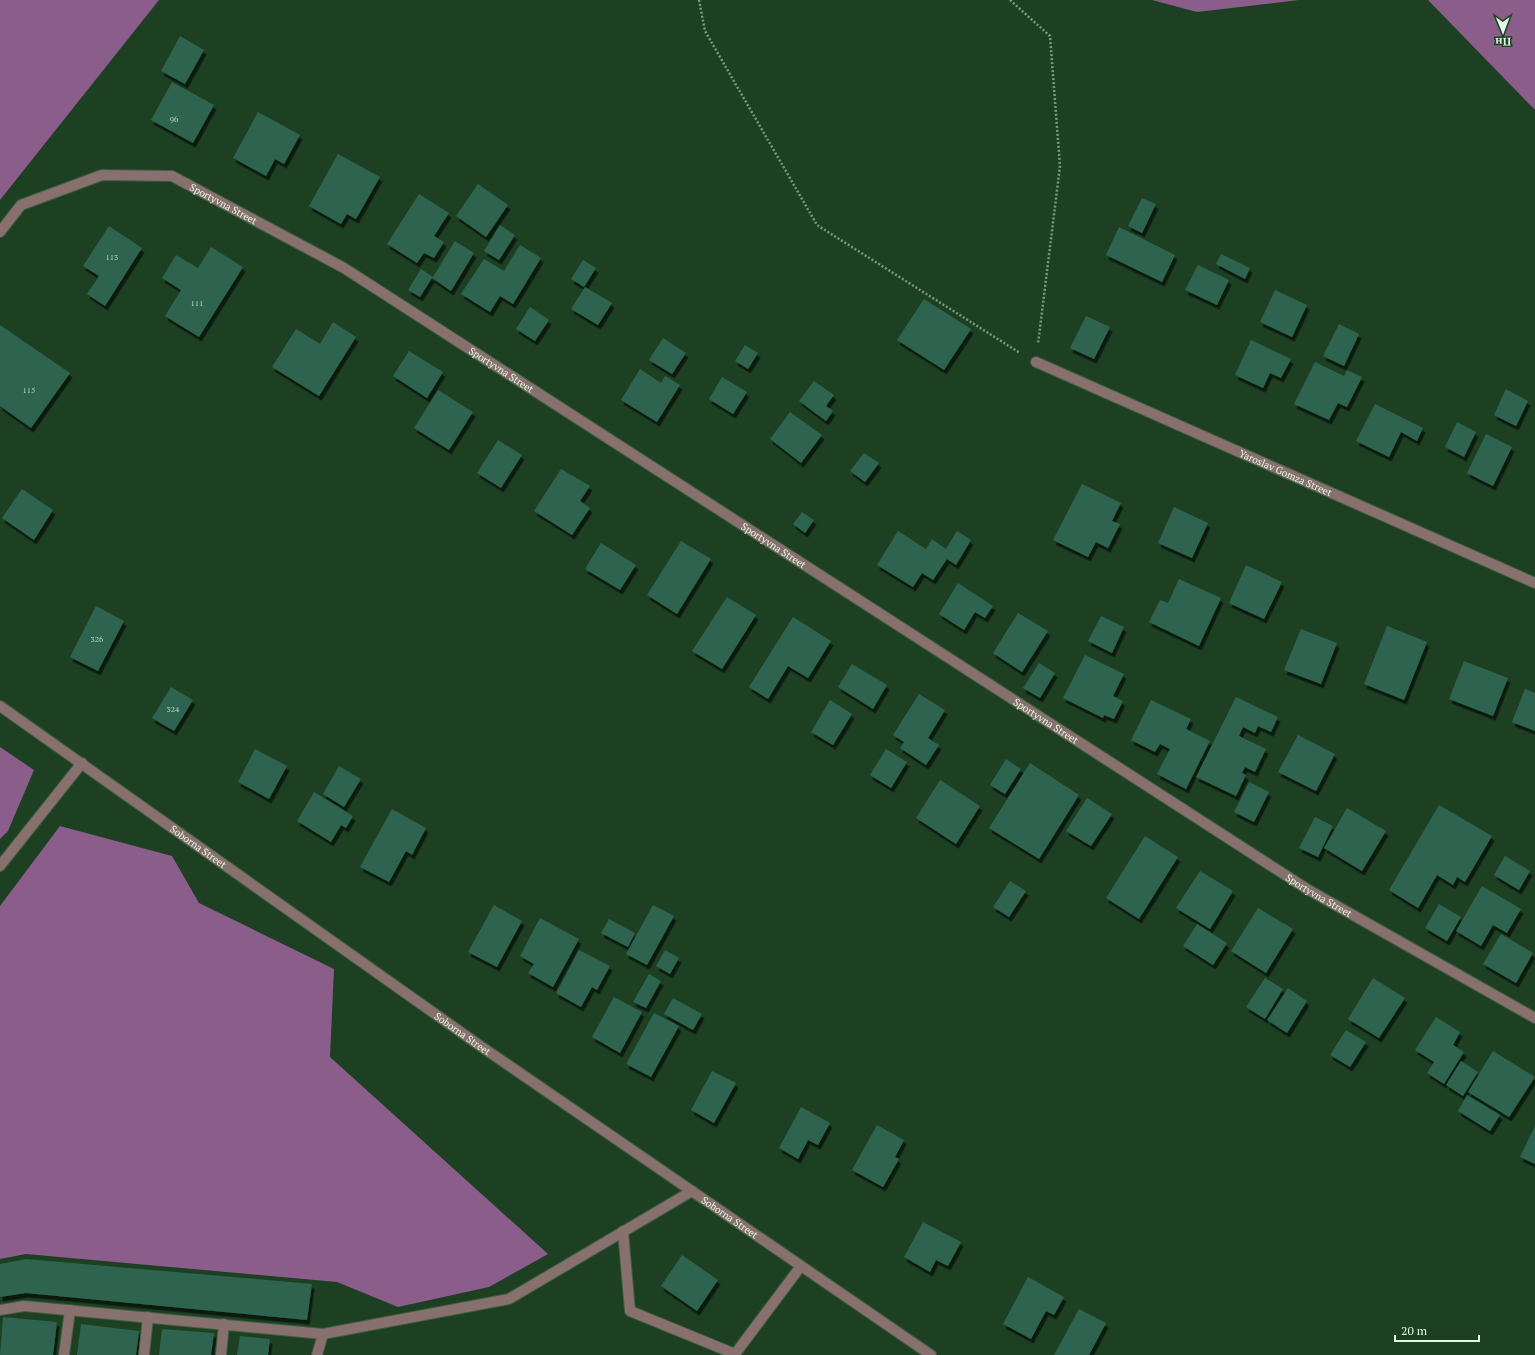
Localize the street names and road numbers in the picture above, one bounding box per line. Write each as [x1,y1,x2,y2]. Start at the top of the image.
street label: Sportyvna Street [187,180,260,227]
street label: Sportyvna Street [467,344,537,395]
street label: Yaroslav Gomza Street [1237,446,1334,499]
street label: Sportyvna Street [739,519,809,571]
street label: Sportyvna Street [1011,695,1081,747]
street label: Soborna Street [168,822,229,871]
street label: Sportyvna Street [1283,871,1355,920]
street label: Soborna Street [432,1009,494,1058]
street label: Soborna Street [699,1193,761,1241]

